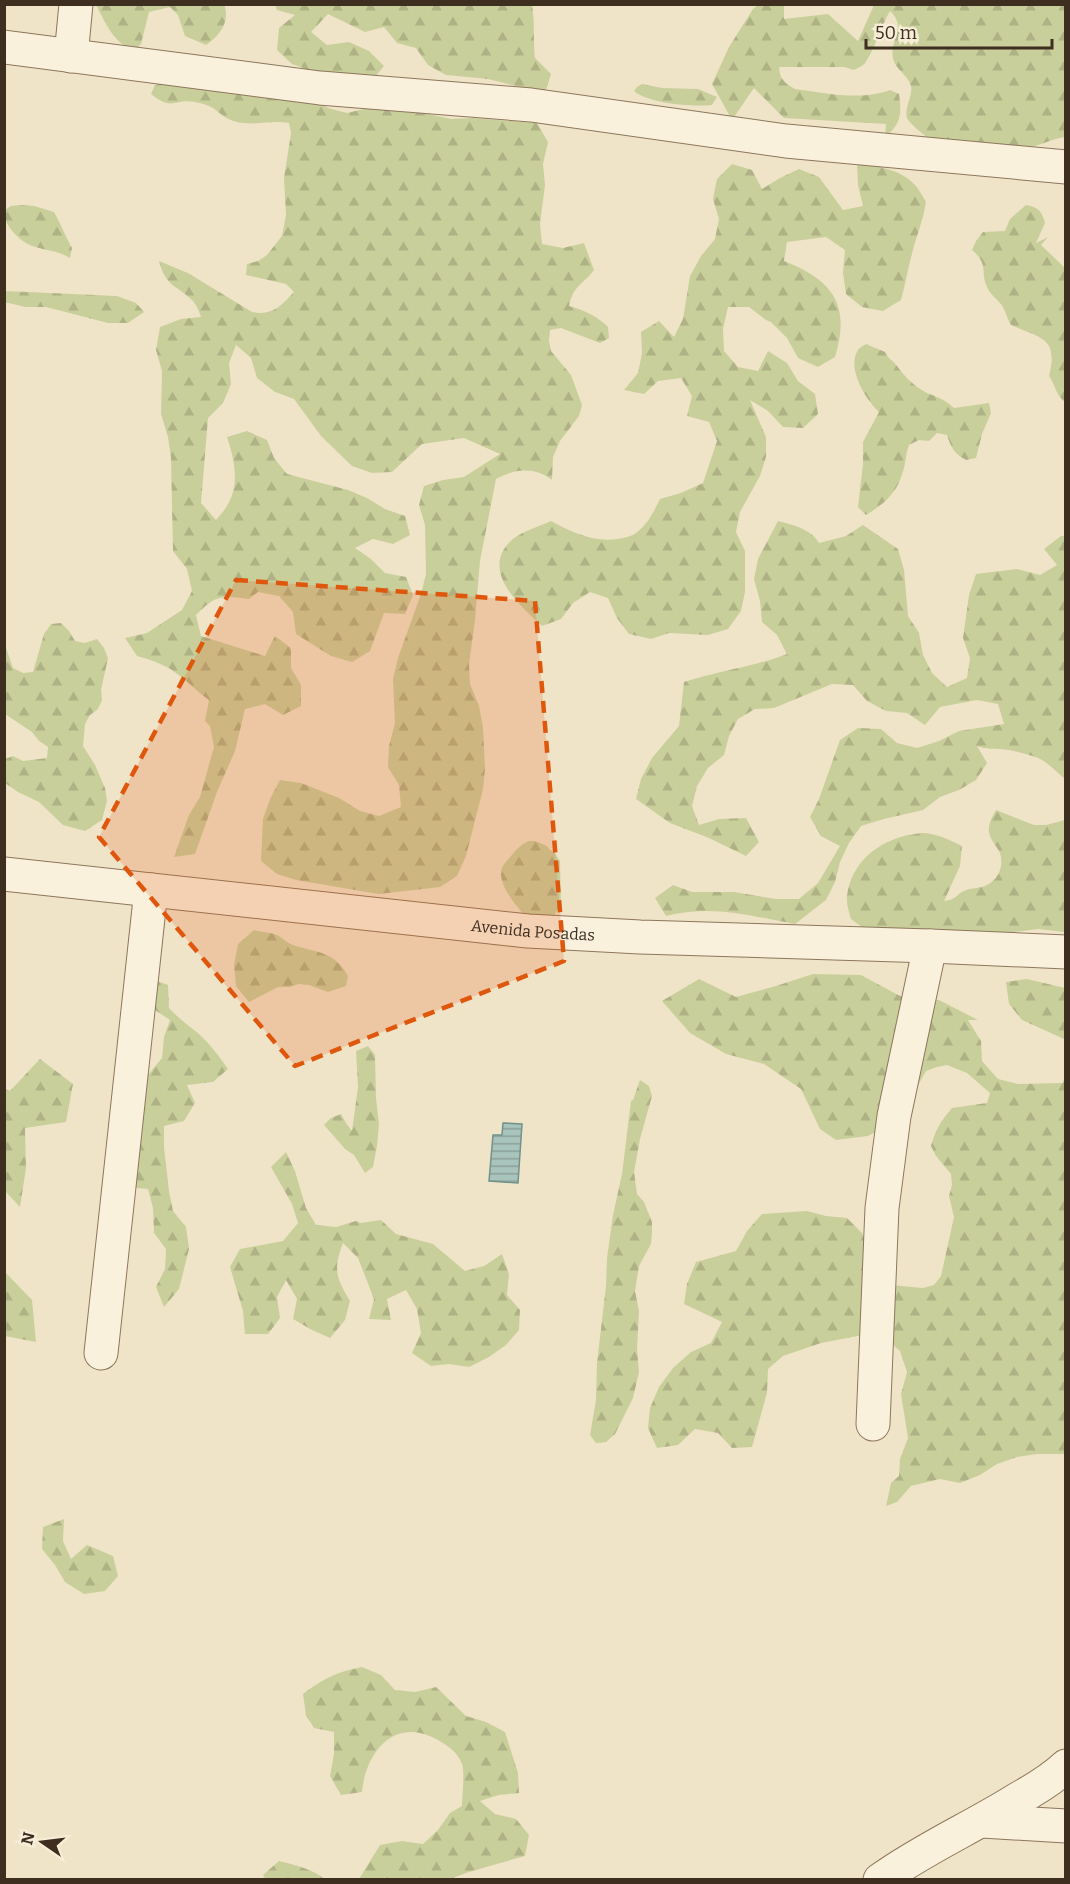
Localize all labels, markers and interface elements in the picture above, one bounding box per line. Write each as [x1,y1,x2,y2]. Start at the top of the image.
scale bar [866,12,1052,50]
text: 50 m [875,22,917,44]
street label: Avenida Posadas [470,916,595,945]
north arrow [12,1812,72,1872]
text: N [17,1830,39,1847]

